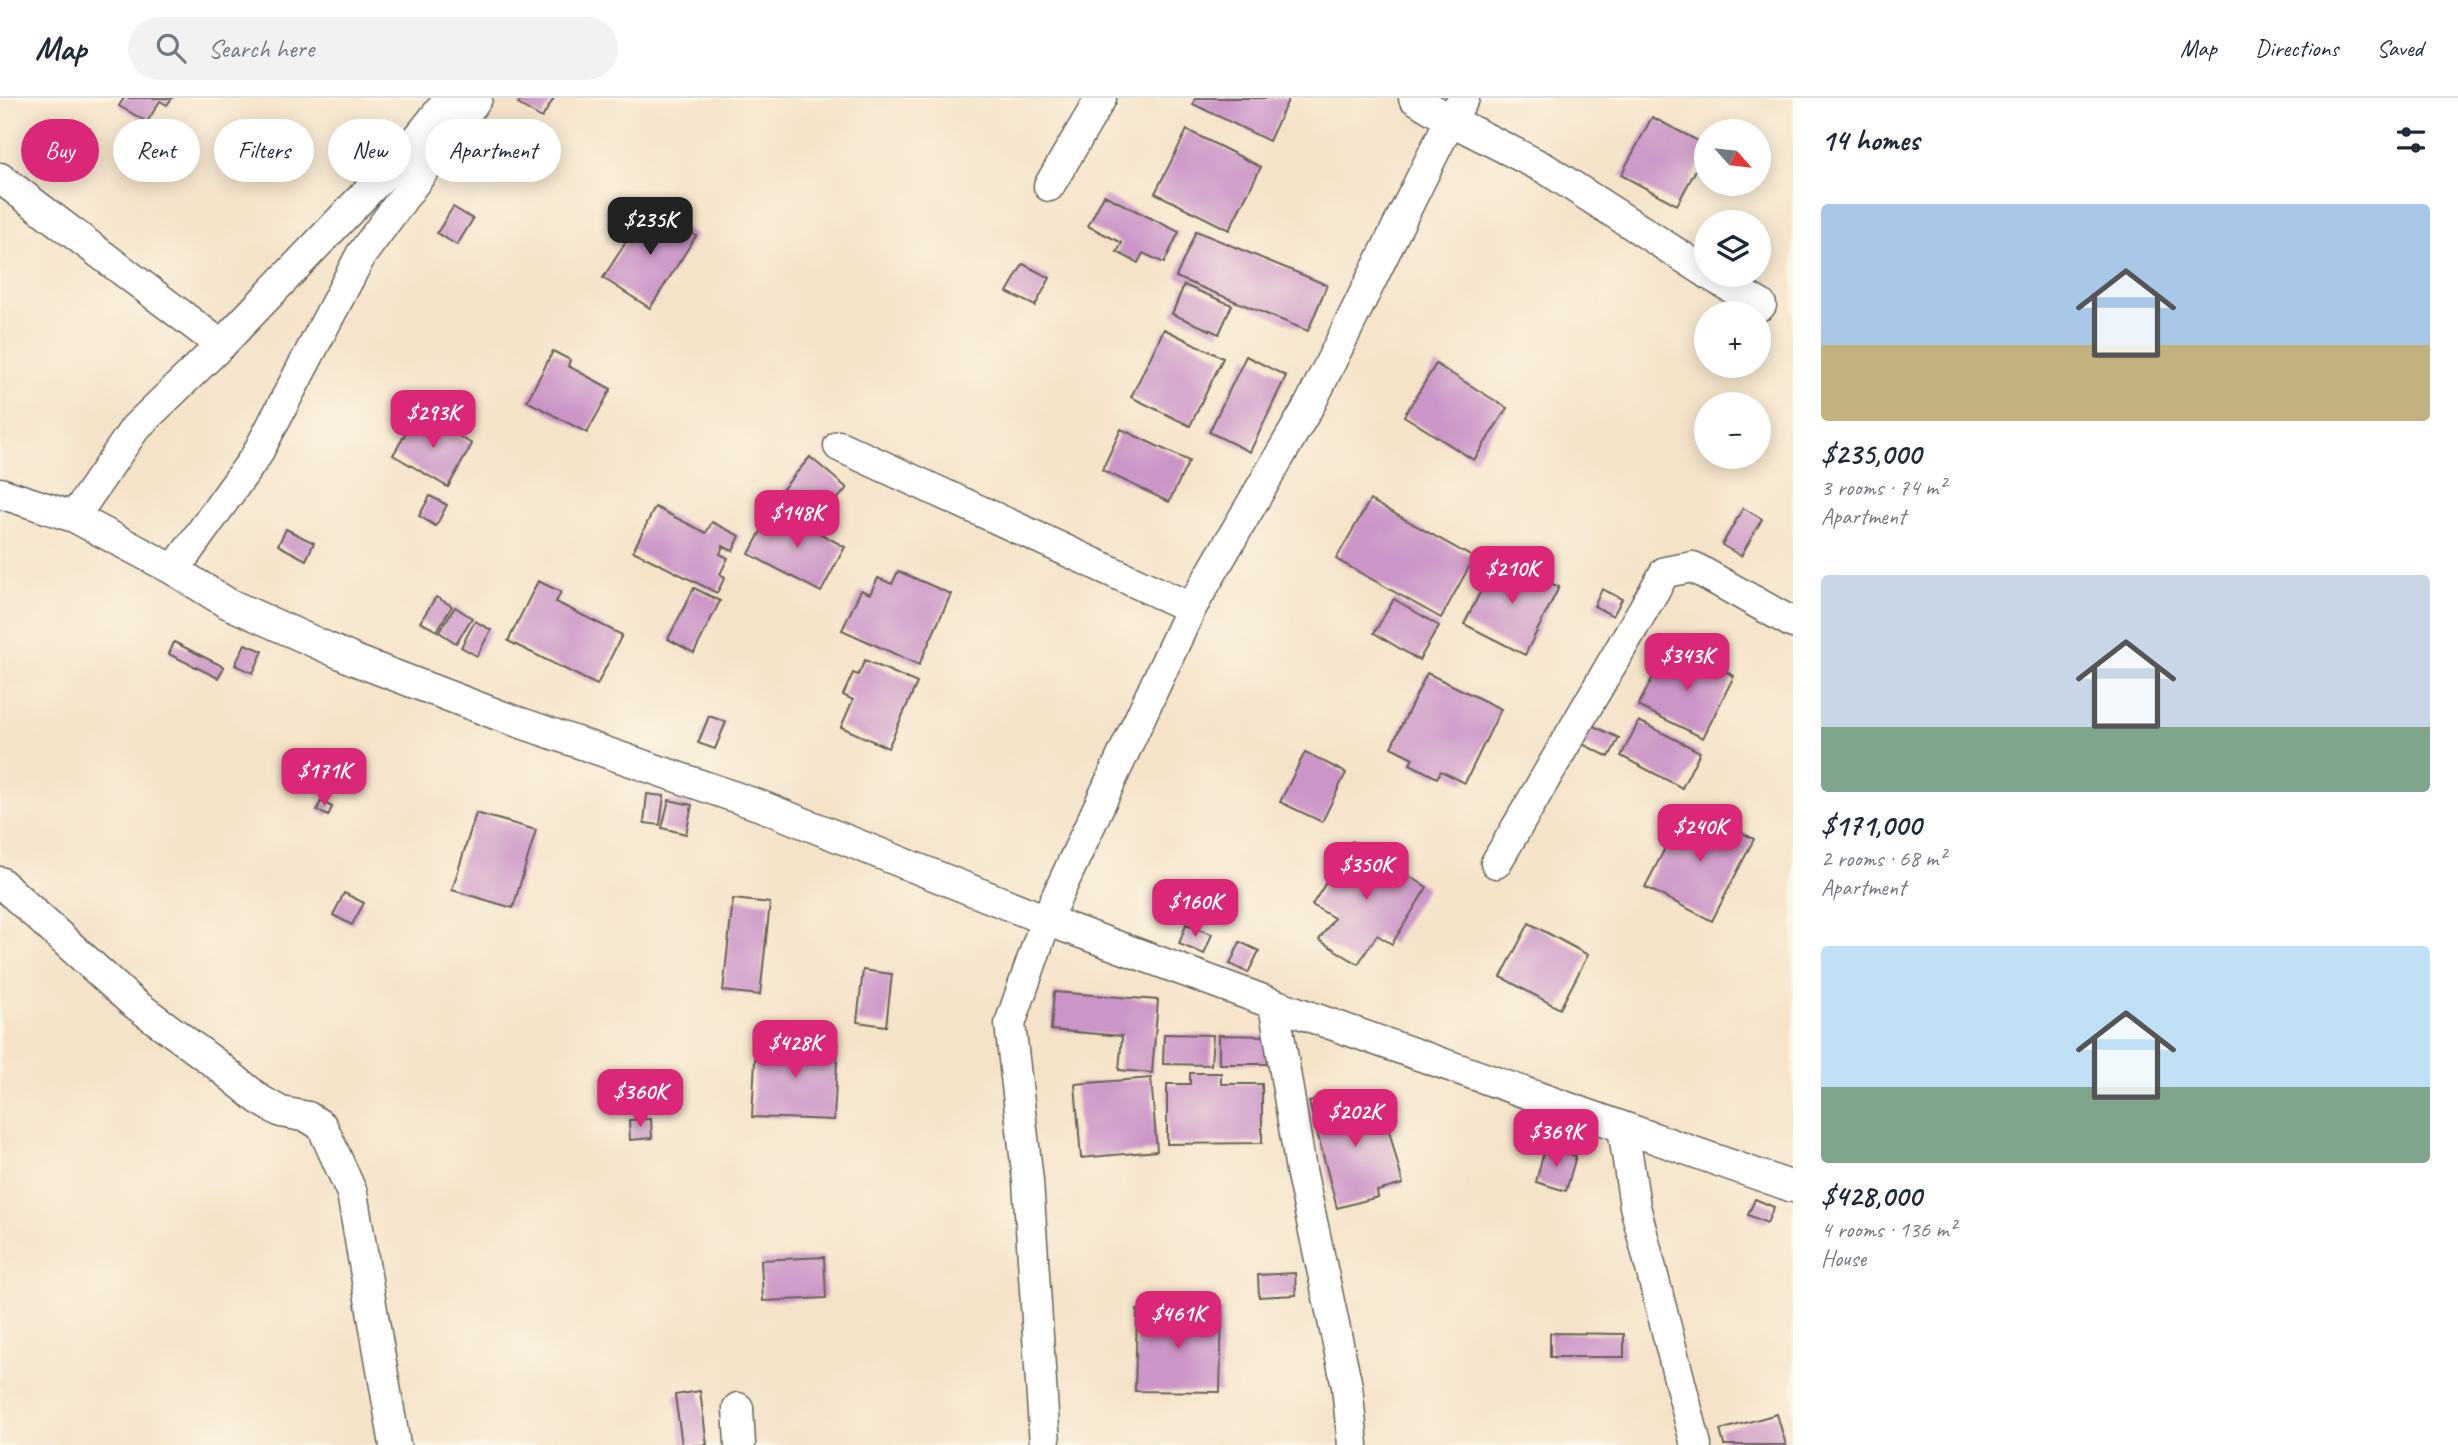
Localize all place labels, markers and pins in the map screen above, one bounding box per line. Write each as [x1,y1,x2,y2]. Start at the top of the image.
pin: $235K [601,198,699,257]
pin: $293K [384,390,482,450]
pin: $148K [748,490,846,550]
pin: $210K [1463,546,1561,606]
pin: $343K [1638,634,1736,693]
pin: $171K [275,748,373,808]
pin: $240K [1651,804,1749,864]
pin: $350K [1317,842,1415,902]
pin: $160K [1146,880,1244,939]
pin: $428K [746,1020,844,1080]
pin: $360K [591,1070,689,1129]
pin: $202K [1306,1090,1404,1149]
pin: $369K [1507,1110,1605,1169]
pin: $461K [1129,1292,1227,1351]

